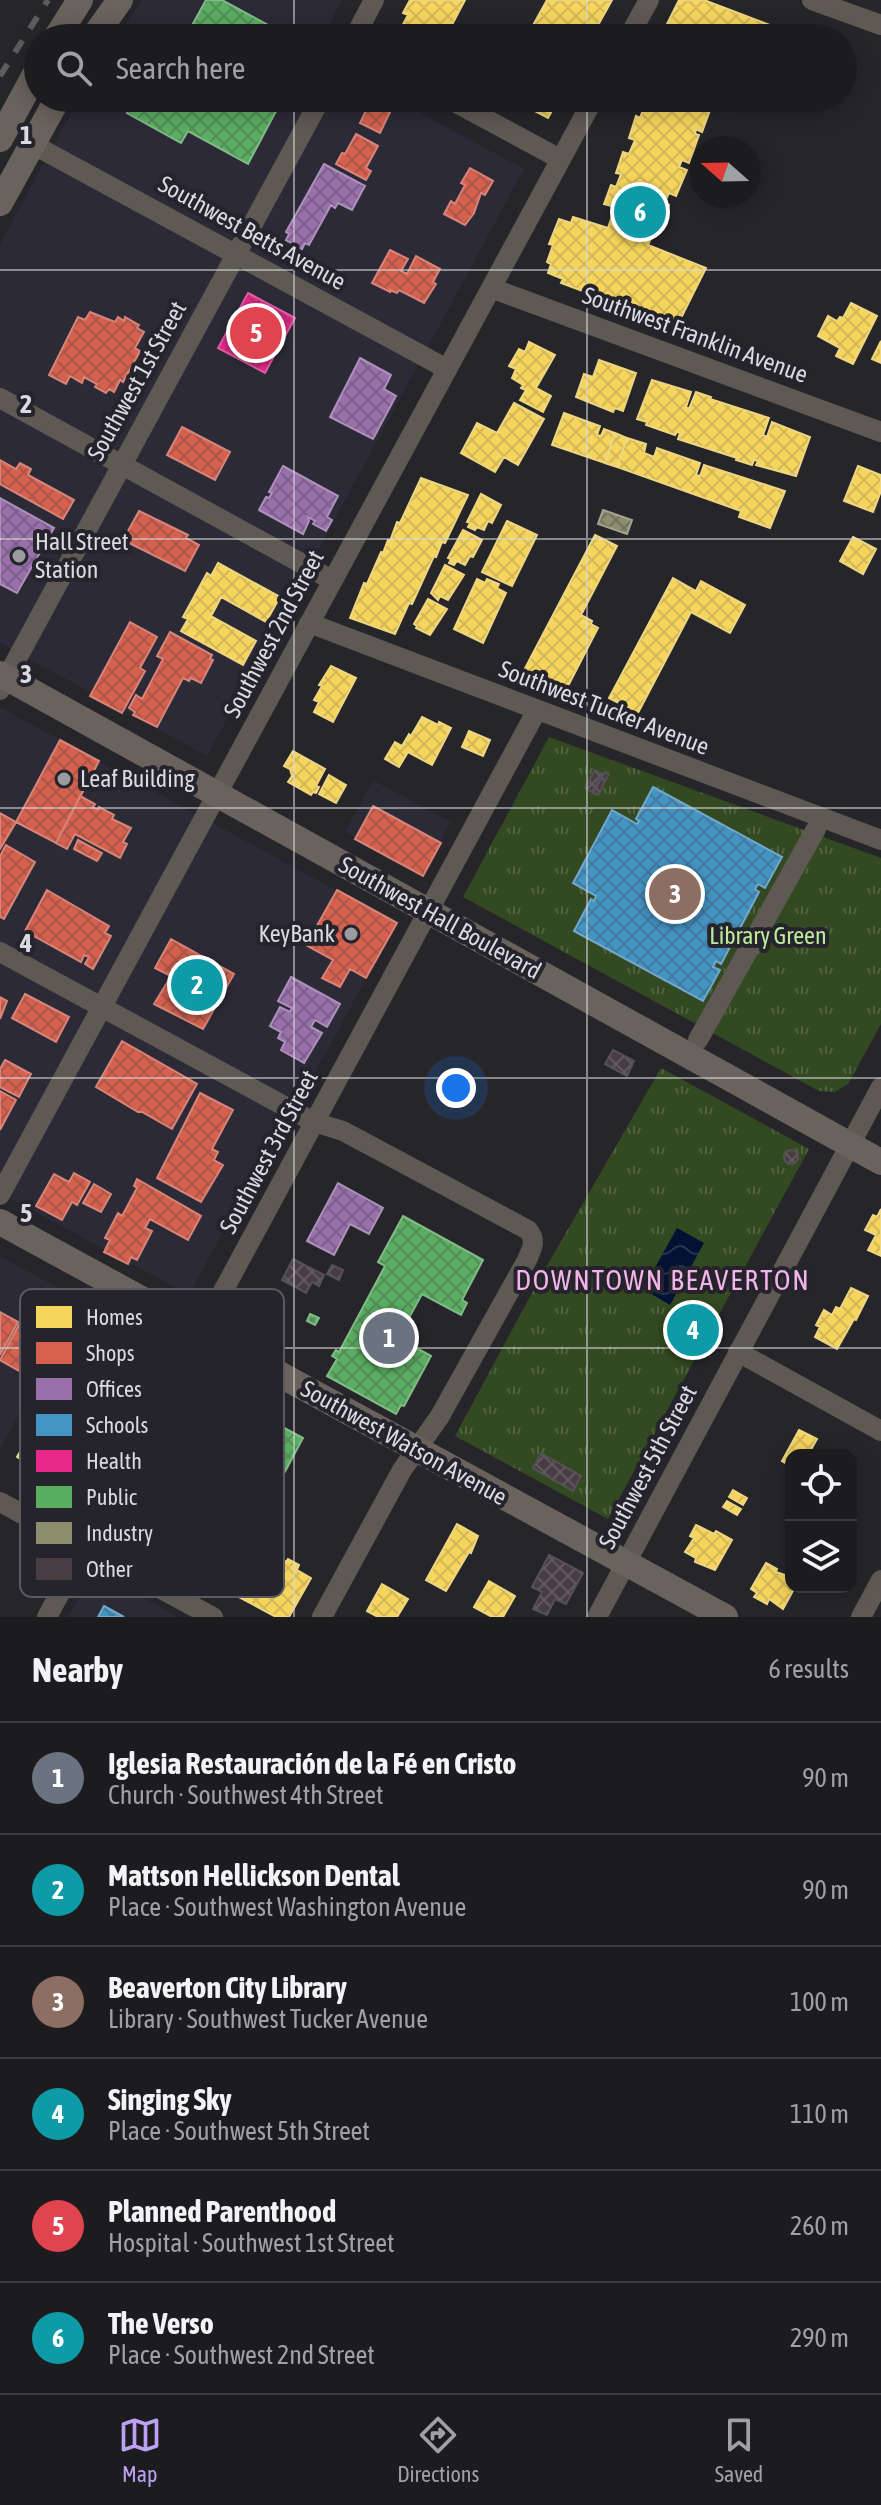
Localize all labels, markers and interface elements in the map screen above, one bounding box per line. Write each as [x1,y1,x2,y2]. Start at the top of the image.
search box [24,24,857,112]
icon: search [52,46,96,90]
text: Search here [116,51,245,85]
text: 1 [20,120,32,150]
north arrow [689,136,761,208]
street label: Southwest Betts Avenue [154,170,350,295]
pin: 6 [614,182,666,242]
street label: Southwest Franklin Avenue [579,281,811,388]
street label: Southwest 1st Street [82,296,192,465]
pin: 5 [230,303,282,363]
text: 2 [20,389,32,419]
place label: Hall Street Station [35,528,129,583]
street label: Southwest 2nd Street [218,546,329,722]
marker: Hall Street Station [10,547,28,565]
street label: Southwest Tucker Avenue [495,655,713,760]
text: 3 [20,659,32,689]
place label: Leaf Building [80,765,195,792]
marker: Leaf Building [55,770,73,788]
street label: Southwest Hall Boulevard [335,851,546,984]
pin: 3 [649,864,701,924]
place label: KeyBank [258,920,335,947]
park label: Library Green [709,922,827,949]
marker: KeyBank [342,925,360,943]
text: 4 [19,928,32,958]
pin: 2 [171,955,223,1015]
street label: Southwest 3rd Street [214,1066,323,1238]
your location [436,1068,476,1108]
text: 5 [20,1198,32,1228]
district label: DOWNTOWN BEAVERTON [515,1264,811,1296]
legend [20,1289,284,1597]
pin: 4 [667,1300,719,1360]
text: Homes [86,1304,143,1330]
pin: 1 [363,1308,415,1368]
text: Shops [86,1340,135,1366]
street label: Southwest Watson Avenue [297,1375,512,1510]
text: Offices [86,1376,142,1402]
street label: Southwest 5th Street [593,1380,702,1553]
text: Schools [86,1412,149,1438]
text: Health [86,1448,142,1474]
map controls [785,1449,857,1593]
button: locate [785,1449,857,1521]
text: Public [86,1484,138,1510]
text: Industry [86,1520,153,1546]
button: layers [785,1521,857,1593]
text: Other [86,1556,133,1582]
text: Nearby [32,1650,123,1689]
text: 6 results [768,1654,849,1684]
text: Iglesia Restauración de la Fé en Cristo [108,1746,516,1780]
text: 1 [52,1763,64,1793]
text: 90 m [802,1763,849,1793]
text: Church · Southwest 4th Street [108,1780,383,1810]
text: Mattson Hellickson Dental [108,1858,400,1892]
text: 2 [52,1875,64,1905]
text: 90 m [802,1875,849,1905]
text: Place · Southwest Washington Avenue [108,1892,466,1922]
text: Beaverton City Library [108,1970,347,2004]
text: 3 [52,1987,64,2017]
text: 100 m [790,1987,849,2017]
text: Library · Southwest Tucker Avenue [108,2004,428,2034]
text: Singing Sky [108,2082,232,2116]
text: 4 [52,2099,64,2129]
text: 110 m [790,2099,849,2129]
text: Place · Southwest 5th Street [108,2116,370,2146]
text: Planned Parenthood [108,2194,336,2228]
text: 5 [52,2211,64,2241]
text: 260 m [790,2211,849,2241]
text: Hospital · Southwest 1st Street [108,2228,395,2258]
text: The Verso [108,2306,214,2340]
text: 6 [52,2323,64,2353]
text: 290 m [790,2323,849,2353]
text: Place · Southwest 2nd Street [108,2340,375,2370]
tab: Map [118,2413,162,2487]
tab: Directions [397,2413,479,2487]
tab: Saved [715,2413,763,2487]

